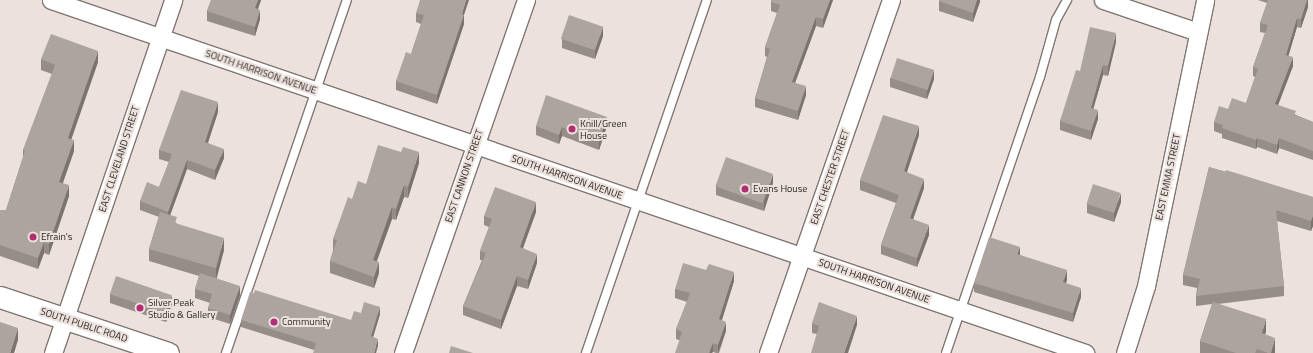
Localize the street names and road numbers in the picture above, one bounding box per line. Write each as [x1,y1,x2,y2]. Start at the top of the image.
street label: SOUTH HARRISON AVENUE [204,47,318,97]
street label: EAST CLEVELAND STREET [96,104,142,214]
street label: EAST CANNON STREET [442,128,486,224]
street label: EAST CHESTER STREET [808,128,852,226]
street label: EAST EMMA STREET [1153,133,1183,221]
street label: SOUTH HARRISON AVENUE [510,152,624,202]
street label: SOUTH HARRISON AVENUE [817,256,931,306]
street label: SOUTH PUBLIC ROAD [39,305,129,345]

